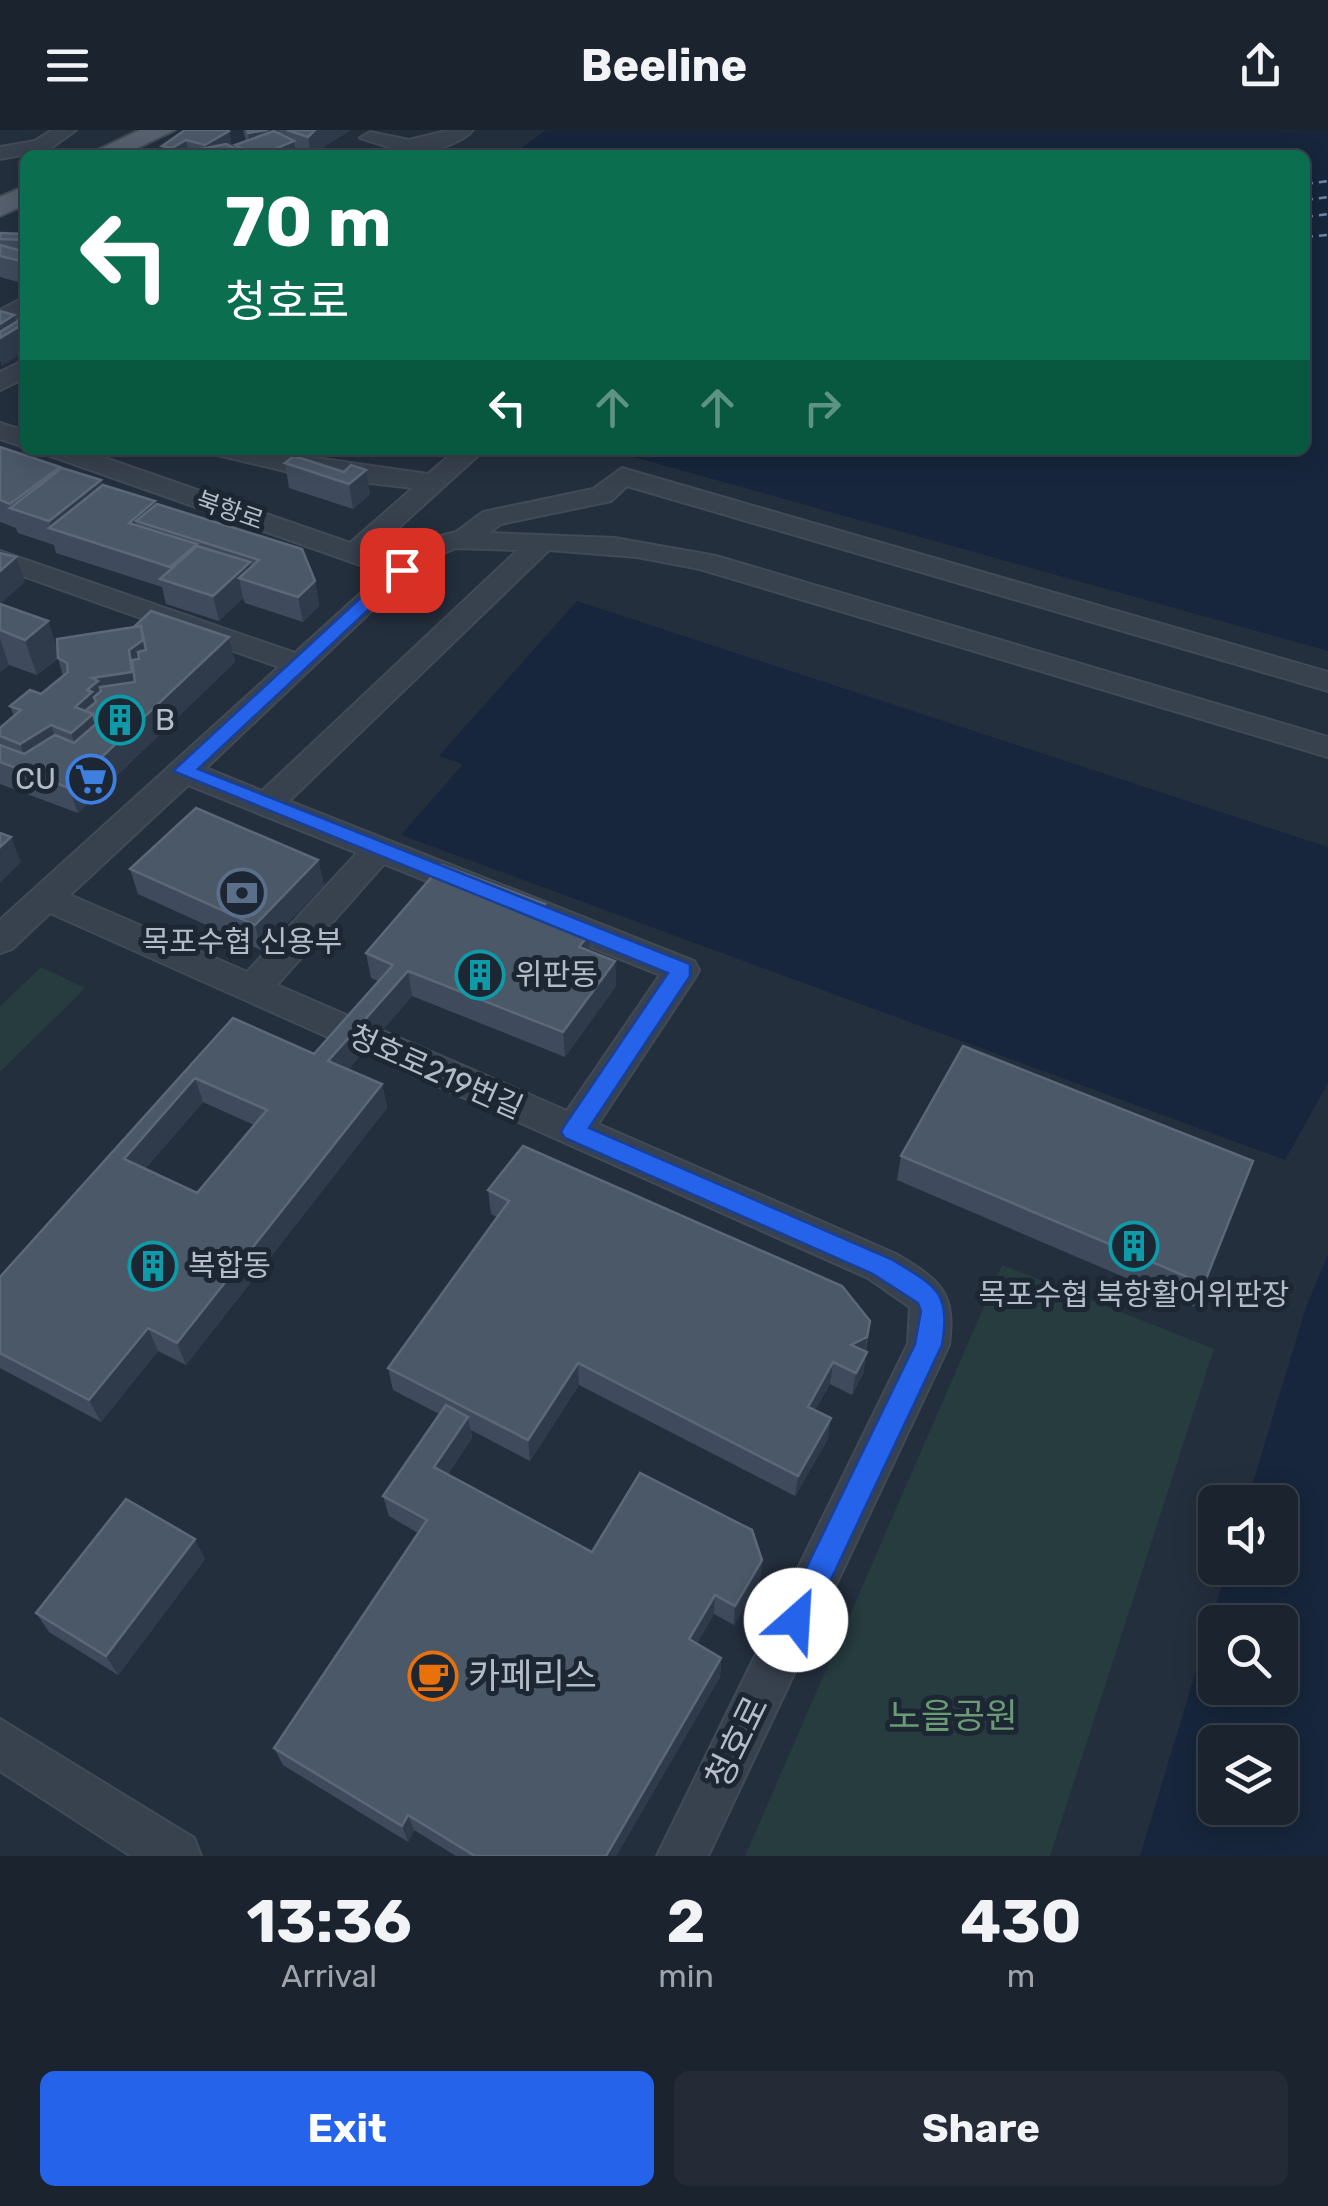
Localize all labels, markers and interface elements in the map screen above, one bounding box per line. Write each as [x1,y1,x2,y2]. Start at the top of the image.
icon: menu [40,38,95,93]
icon: share [1233,38,1288,93]
text: Beeline [581,39,747,92]
text: 70 m [225,181,392,264]
icon: left [60,190,190,320]
text: 청호로 [225,275,349,328]
icon: left [480,380,535,435]
icon: ahead [585,380,640,435]
icon: ahead [690,380,745,435]
icon: right [795,380,850,435]
street label: 북항로 [192,486,267,535]
pin [360,528,445,613]
icon: arrive [375,543,430,598]
building icon: B [94,694,146,746]
place label: B [155,702,175,738]
supermarket icon: CU [65,753,117,805]
place label: CU [15,761,56,797]
bank icon: 목포수협 신용부 [216,867,268,919]
place label: 목포수협 신용부 [142,924,342,960]
building icon: 위판동 [454,949,506,1001]
place label: 위판동 [515,957,598,993]
street label: 청호로219번길 [344,1018,528,1126]
building icon: 목포수협 북항활어위판장 [1108,1220,1160,1272]
building icon: 복합동 [127,1240,179,1292]
place label: 복합동 [188,1248,271,1284]
place label: 목포수협 북항활어위판장 [979,1277,1289,1313]
map controls [1198,1485,1298,1825]
button: sound [1198,1485,1298,1585]
position arrow [744,1568,848,1672]
button: search [1198,1605,1298,1705]
cafe icon: 카페리스 [407,1650,459,1702]
place label: 카페리스 [468,1655,597,1697]
street label: 청호로 [697,1689,777,1795]
park label: 노을공원 [889,1695,1017,1737]
button: layers [1198,1725,1298,1825]
text: 13:36 [246,1886,412,1957]
text: 2 [667,1886,706,1957]
text: 430 [960,1886,1082,1957]
text: Arrival [281,1957,377,1995]
text: min [658,1957,714,1995]
text: m [1007,1957,1035,1995]
button: Exit [40,2071,654,2186]
button: Share [674,2071,1288,2186]

